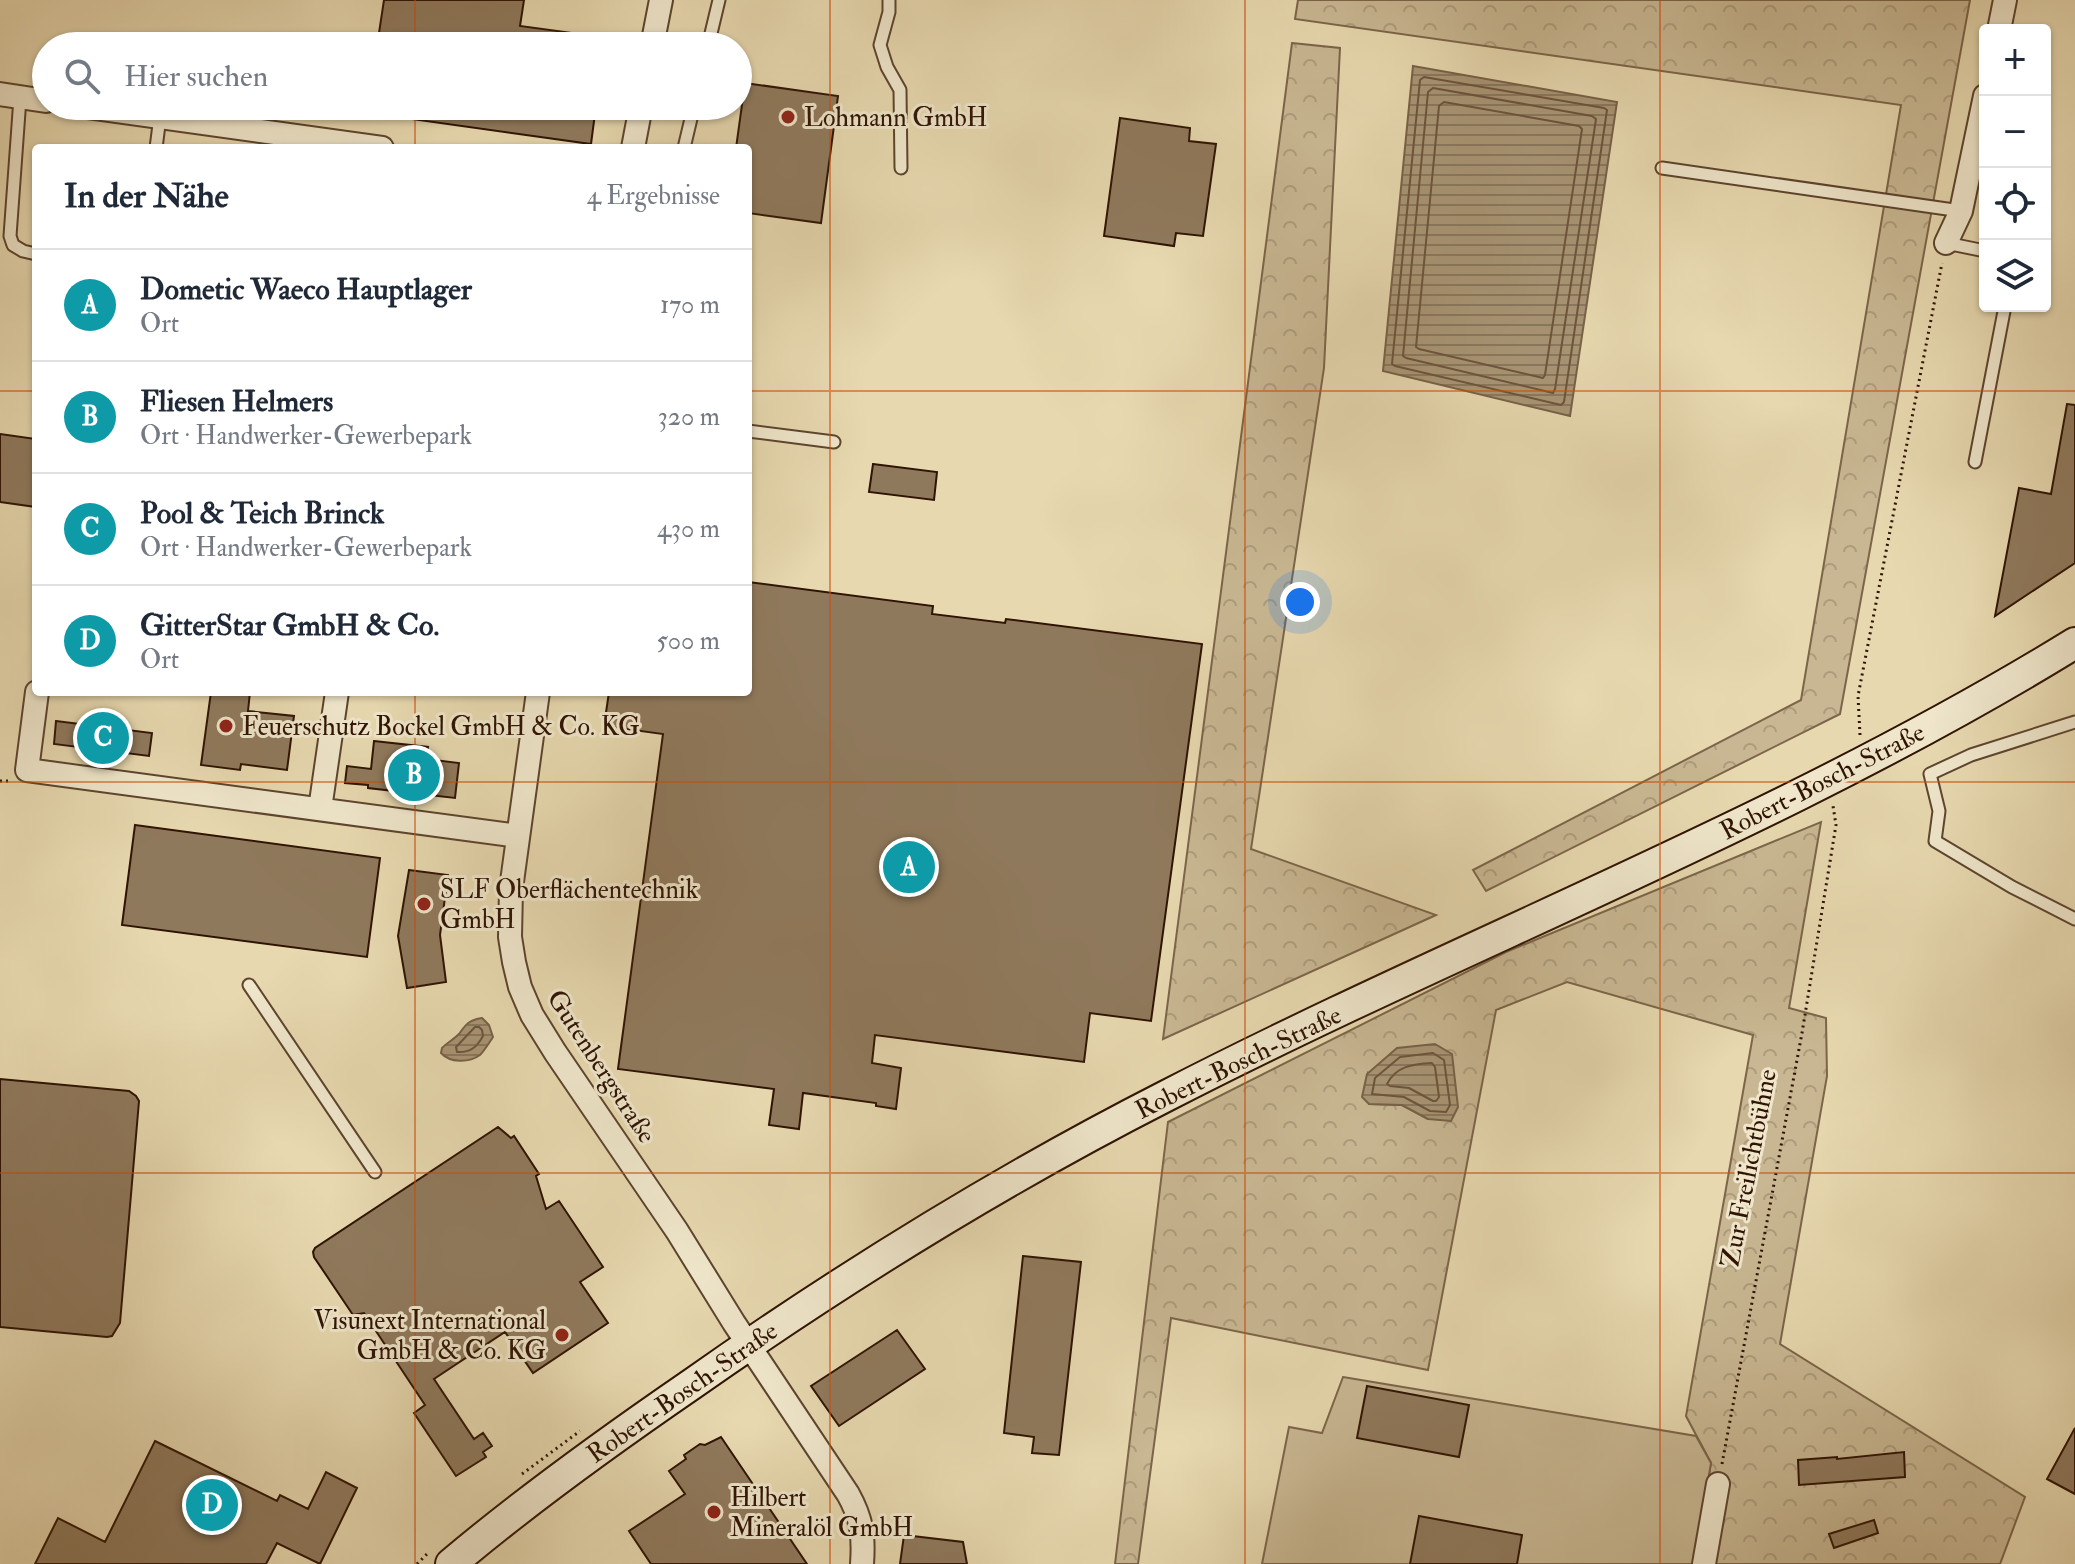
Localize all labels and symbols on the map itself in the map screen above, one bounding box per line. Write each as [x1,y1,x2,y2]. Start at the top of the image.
place label: Lohmann GmbH [804,102,988,134]
marker: Lohmann GmbH [779,108,797,126]
your location [1280,582,1320,622]
pin: C [77,708,129,768]
place label: Feuerschutz Bockel GmbH & Co. KG [242,711,640,743]
street label: Robert-Bosch-Straße [1715,716,1930,847]
marker: Feuerschutz Bockel GmbH & Co. KG [217,717,235,735]
pin: B [388,745,440,805]
pin: A [883,837,935,897]
place label: SLF Oberflächentechnik GmbH [440,874,699,936]
marker: SLF Oberflächentechnik GmbH [415,895,433,913]
street label: Gutenbergstraße [540,984,663,1149]
street label: Robert-Bosch-Straße [1130,999,1347,1127]
street label: Zur Freilichtbühne [1714,1066,1784,1270]
place label: Visunext International GmbH & Co. KG [313,1305,546,1367]
street label: Robert-Bosch-Straße [581,1315,784,1471]
marker: Visunext International GmbH & Co. KG [553,1326,571,1344]
pin: D [186,1475,238,1535]
place label: Hilbert Mineralöl GmbH [730,1482,913,1544]
marker: Hilbert Mineralöl GmbH [705,1503,723,1521]

